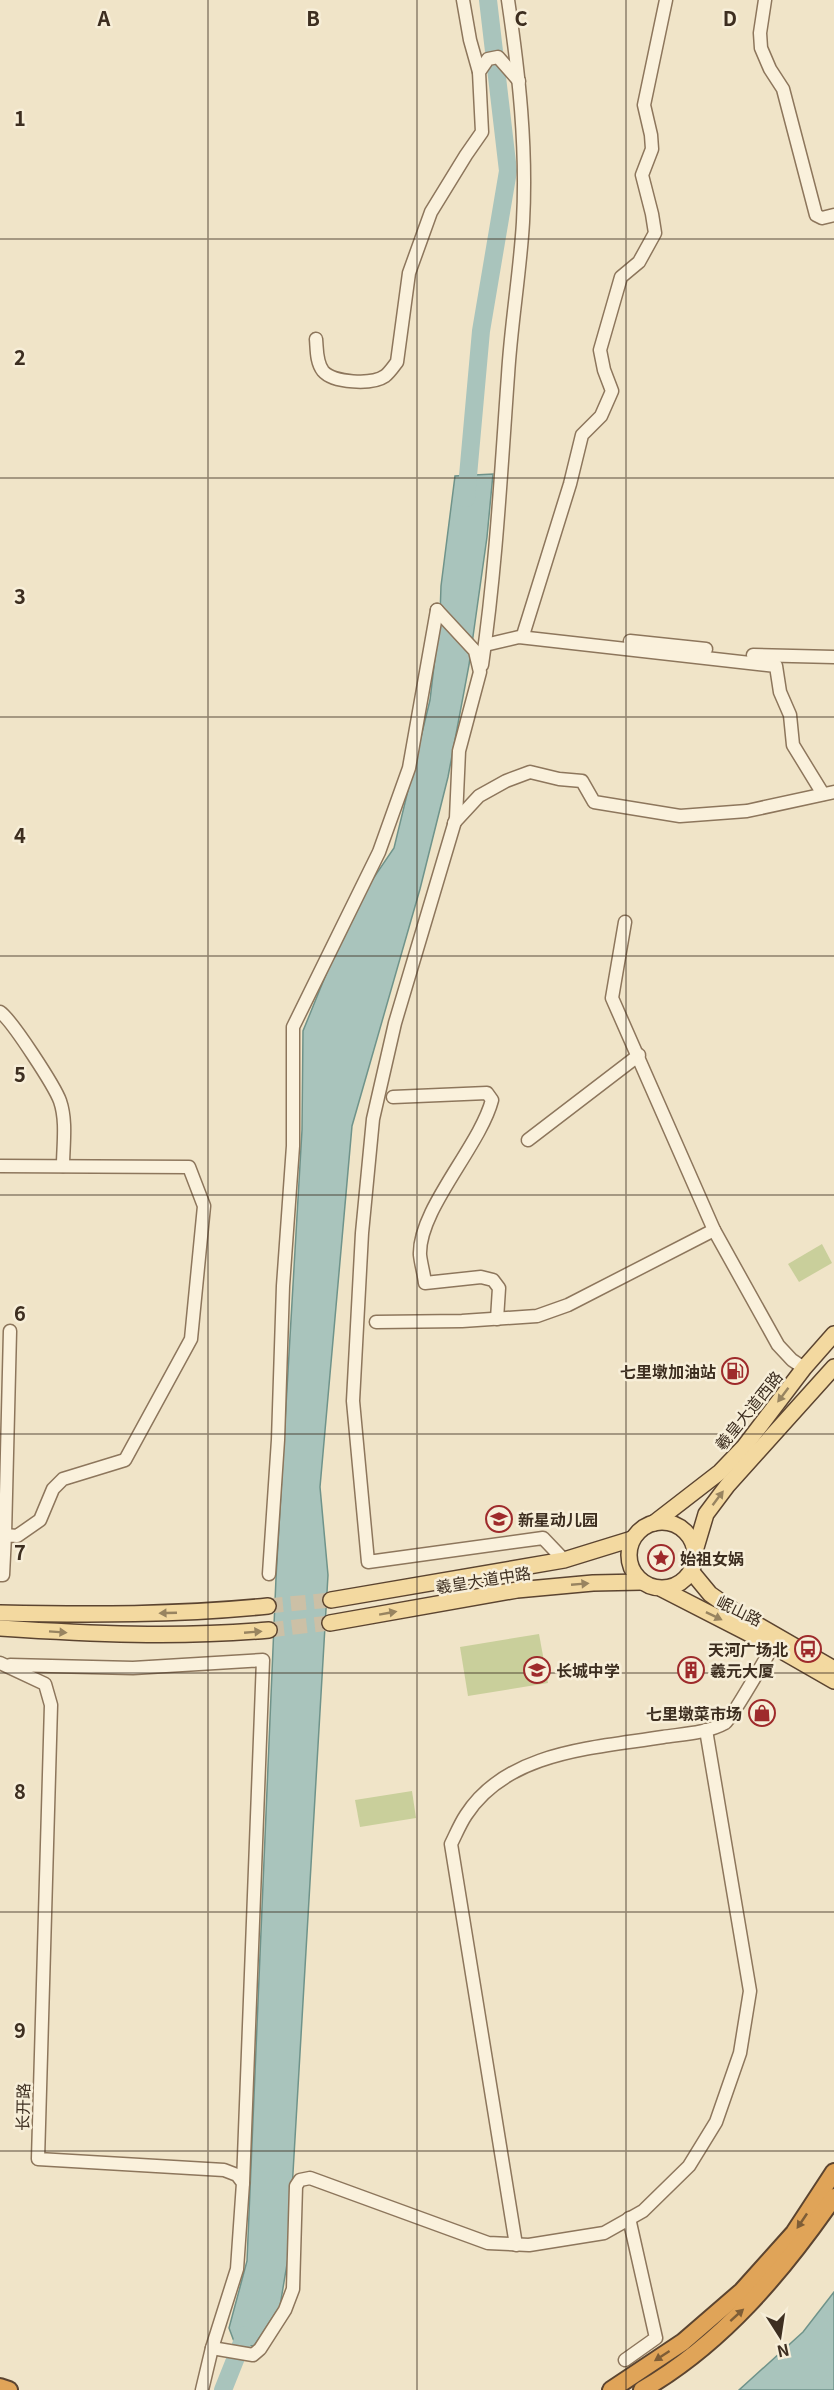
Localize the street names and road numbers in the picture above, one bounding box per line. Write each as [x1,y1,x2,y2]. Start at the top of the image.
street label: 羲皇大道西路 [708,1365,788,1455]
street label: 羲皇大道中路 [434,1560,532,1598]
street label: 岷山路 [713,1589,767,1631]
street label: 长开路 [10,2083,34,2131]

